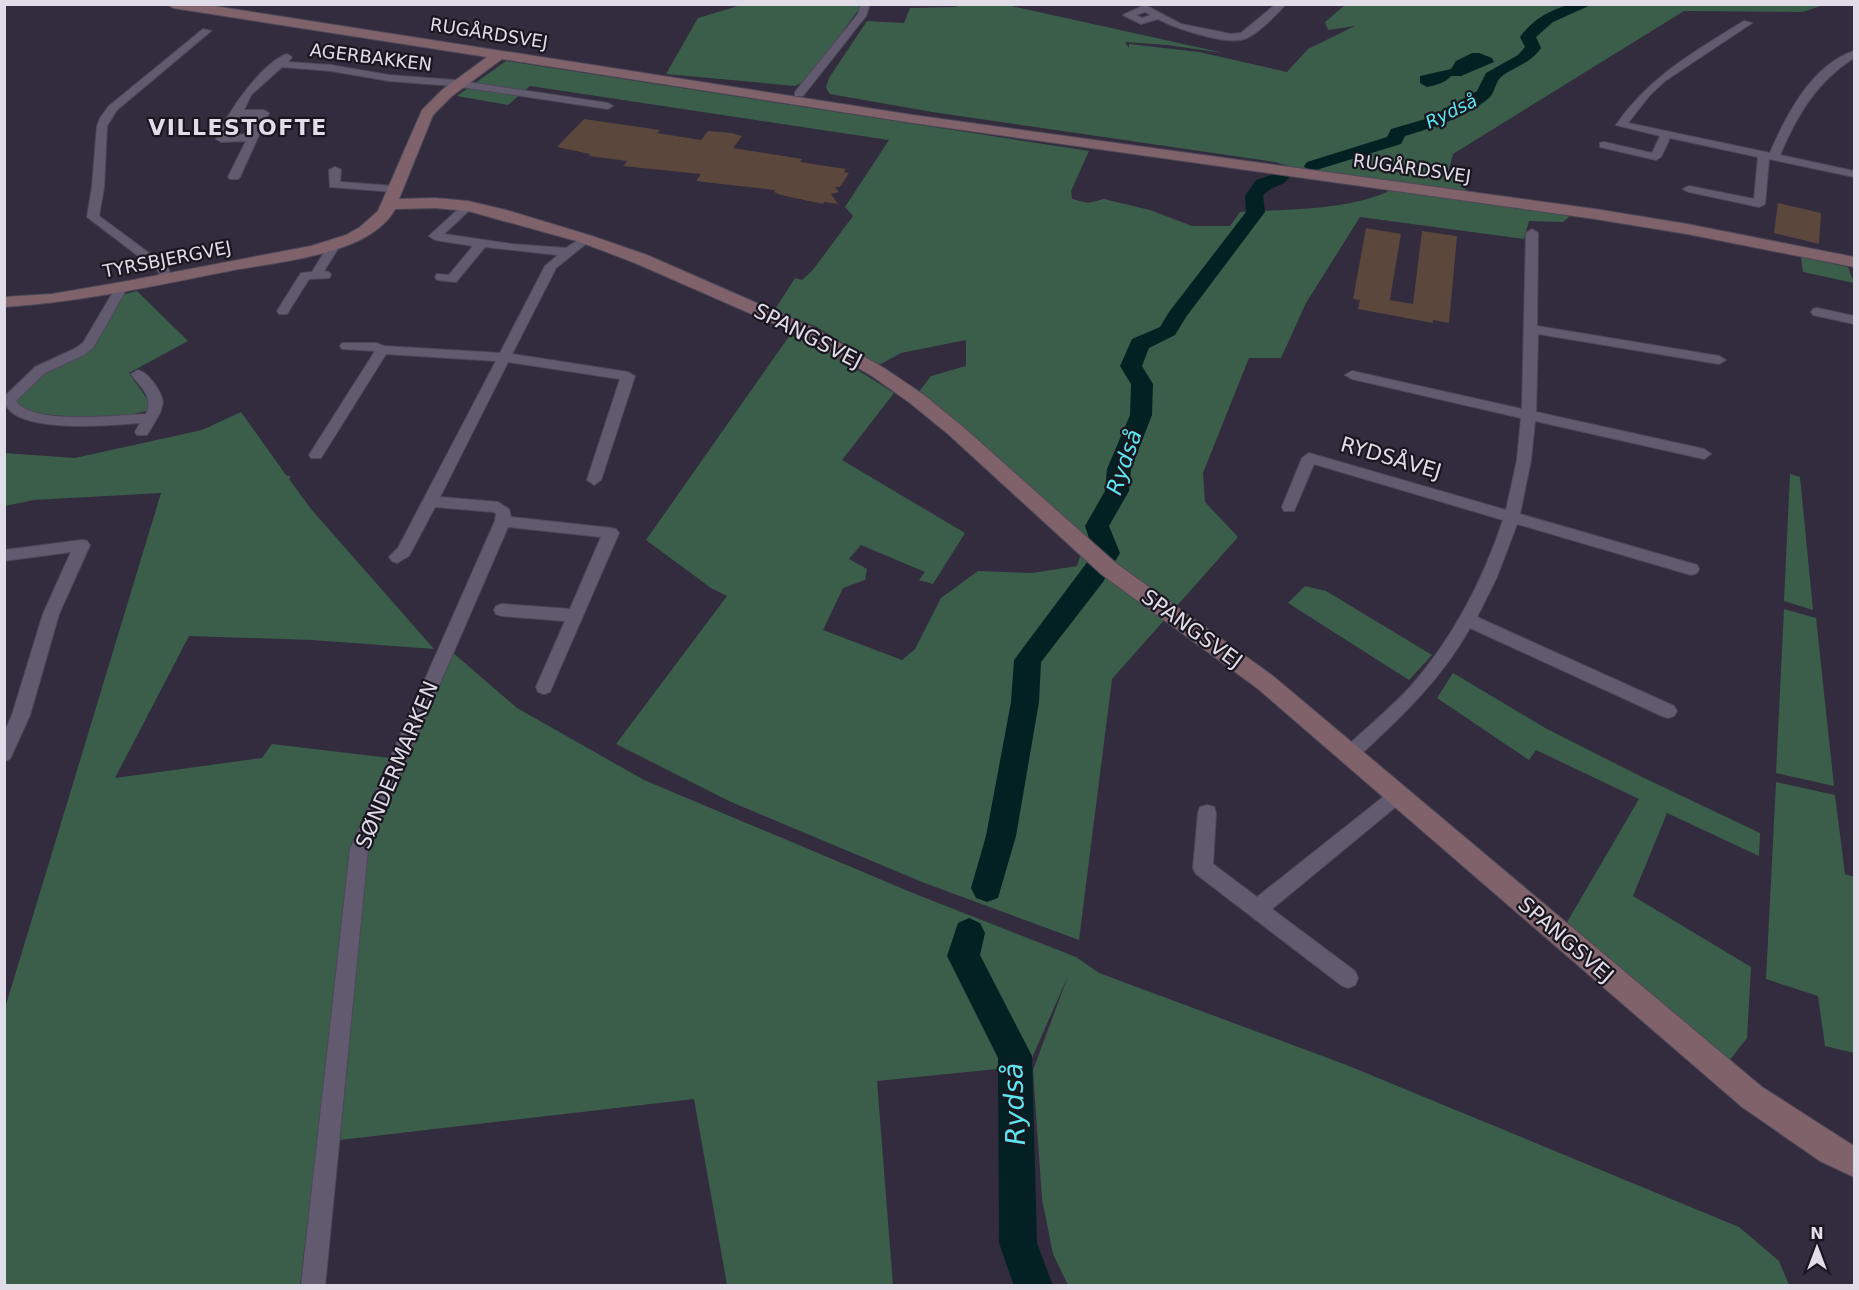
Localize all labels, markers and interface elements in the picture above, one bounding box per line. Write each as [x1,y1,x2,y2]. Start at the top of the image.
street label: RUGÅRDSVEJ [429,13,549,53]
street label: AGERBAKKEN [309,39,433,75]
water label: Rydså [1422,90,1480,132]
district label: VILLESTOFTE [148,115,328,140]
street label: RUGÅRDSVEJ [1352,149,1472,187]
street label: TYRSBJERGVEJ [100,236,233,282]
street label: SPANGSVEJ [750,298,866,374]
water label: Rydså [1101,426,1147,498]
street label: RYDSÅVEJ [1338,430,1445,484]
street label: SPANGSVEJ [1137,585,1247,673]
street label: SØNDERMARKEN [351,678,443,852]
street label: SPANGSVEJ [1514,892,1618,988]
water label: Rydså [997,1062,1031,1146]
north arrow [1787,1218,1847,1278]
text: N [1810,1224,1824,1243]

